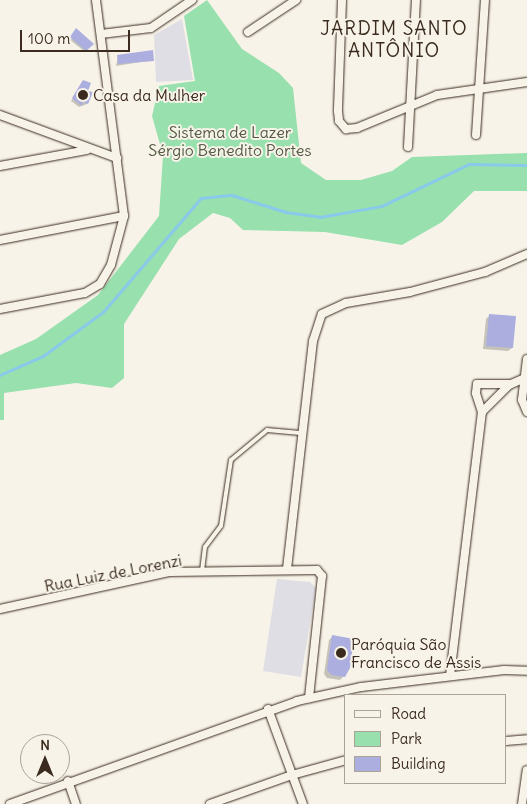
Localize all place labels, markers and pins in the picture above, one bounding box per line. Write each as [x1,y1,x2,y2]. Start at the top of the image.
place label: Casa da Mulher [93,85,205,105]
marker: Casa da Mulher [77,89,89,101]
place label: Paróquia São Francisco de Assis [351,634,481,672]
marker: Paróquia São Francisco de Assis [335,647,347,659]

